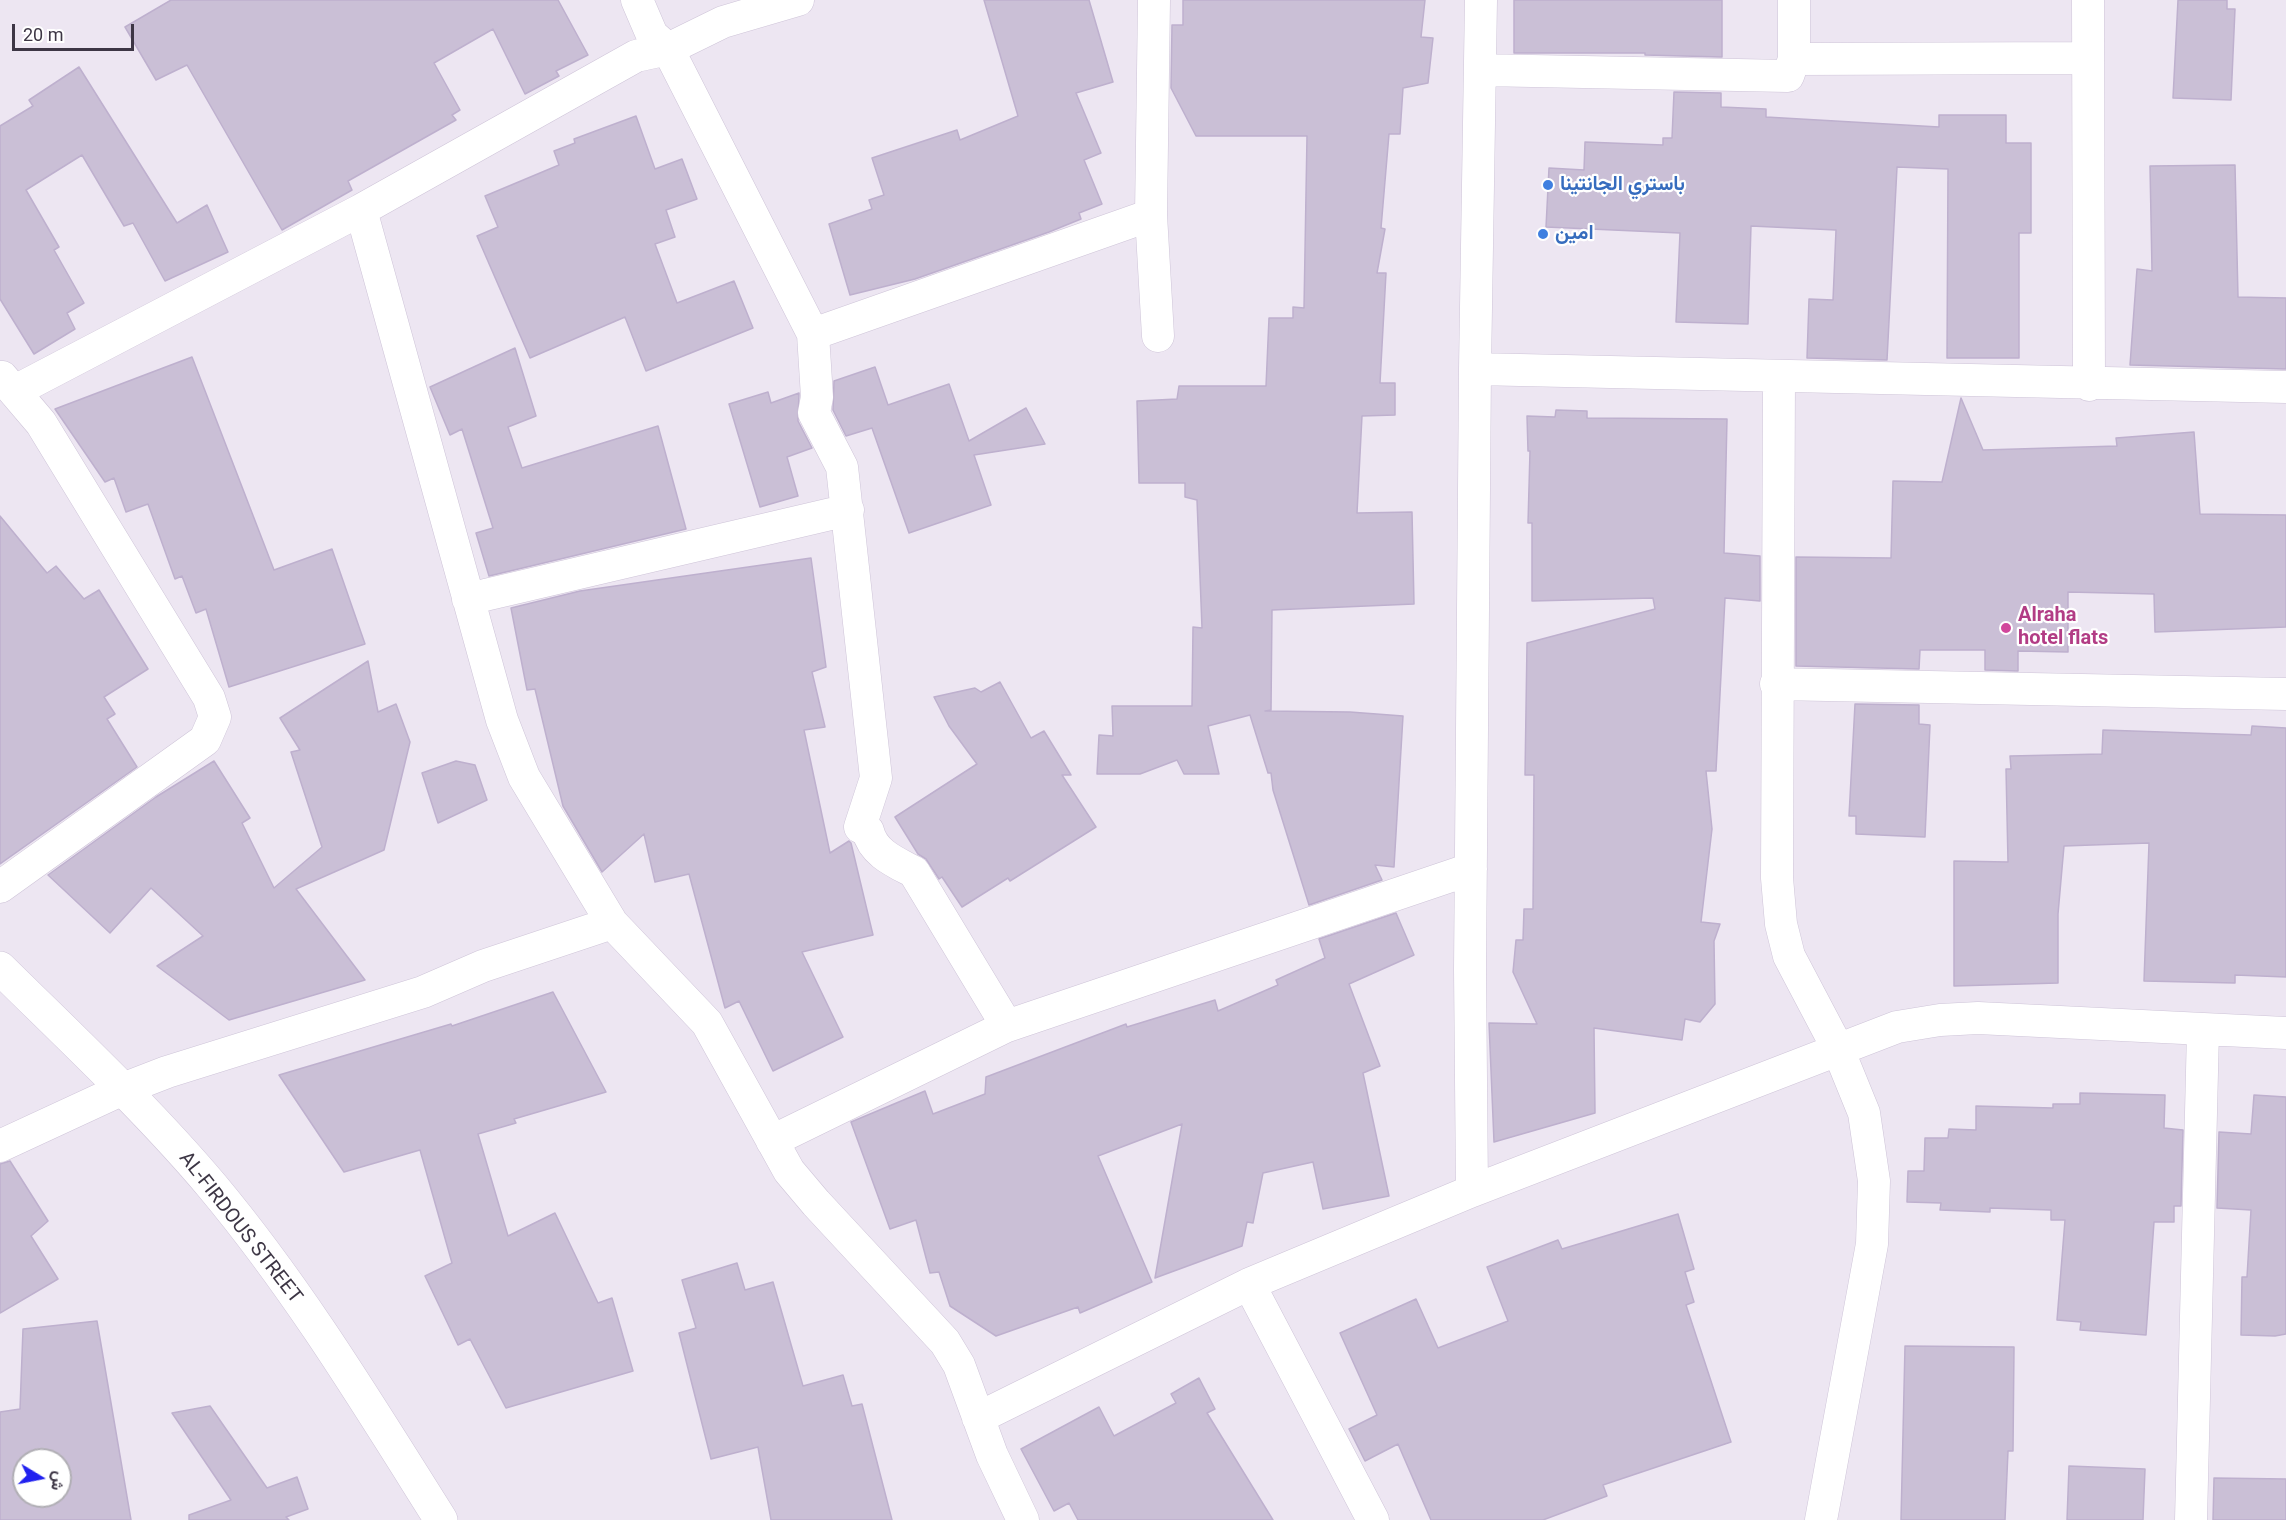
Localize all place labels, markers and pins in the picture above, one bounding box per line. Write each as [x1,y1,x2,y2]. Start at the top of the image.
place label: باستري الجانتينا [1560,173,1685,197]
marker: باستري الجانتينا [1541,178,1555,192]
place label: امين [1555,222,1594,246]
marker: امين [1536,227,1550,241]
place label: Alraha hotel flats [2018,604,2108,651]
marker: Alraha hotel flats [1999,621,2013,635]

